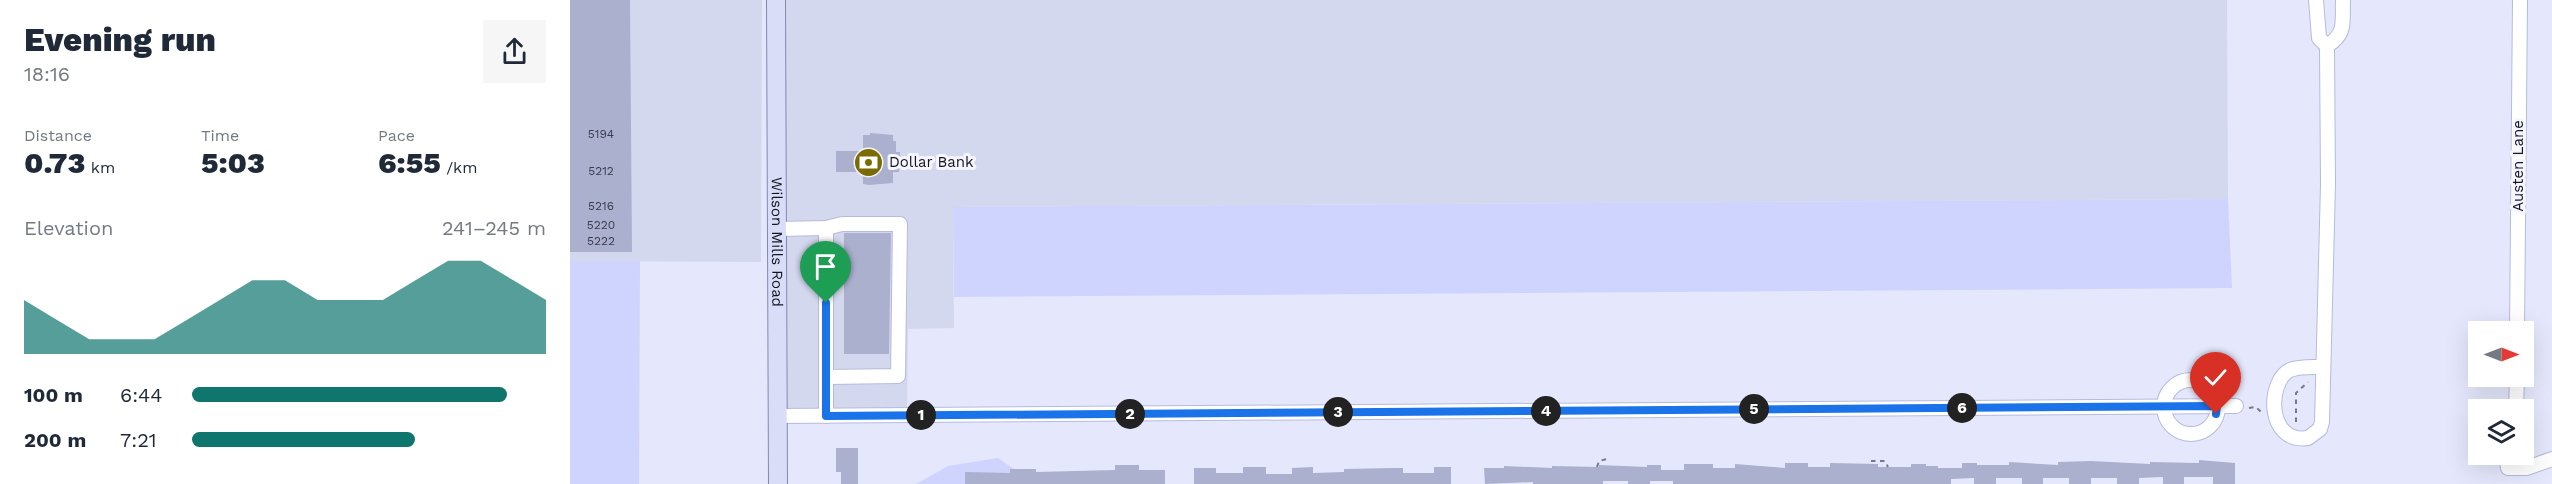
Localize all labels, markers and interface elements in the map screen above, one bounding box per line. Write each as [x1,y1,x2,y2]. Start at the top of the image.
text: Evening run [24,20,216,59]
button: share [483,20,546,83]
text: 18:16 [24,62,70,86]
street label: Austen Lane [2509,120,2527,212]
text: Distance [24,126,92,145]
text: Time [201,126,239,145]
text: Pace [378,126,415,145]
house number: 5194 [588,127,614,141]
text: 0.73 [24,145,85,180]
text: 5:03 [201,145,265,180]
text: 6:55 [378,145,441,180]
bank icon: Dollar Bank [852,146,884,178]
place label: Dollar Bank [889,153,974,171]
text: km [85,158,115,177]
text: /km [441,158,477,177]
house number: 5212 [588,164,614,178]
street label: Wilson Mills Road [768,177,786,307]
house number: 5216 [588,199,614,213]
text: Elevation [24,216,113,240]
text: 241–245 m [442,216,546,240]
house number: 5220 [587,218,615,232]
house number: 5222 [587,234,615,248]
pin [800,241,851,303]
icon: arrive [809,250,842,283]
north arrow [2468,321,2534,387]
map controls [2468,321,2534,465]
pin [2190,352,2241,414]
icon: check [2199,361,2232,394]
text: 100 m [24,383,83,407]
text: 6:44 [120,383,163,407]
pin: 6 [1947,393,1977,423]
pin: 5 [1739,394,1769,424]
pin: 4 [1531,396,1561,426]
pin: 3 [1323,397,1353,427]
text: 6 [1957,398,1967,417]
pin: 2 [1115,399,1145,429]
text: 5 [1749,399,1759,418]
button: layers [2468,399,2534,465]
pin: 1 [906,400,936,430]
text: 4 [1541,401,1551,420]
text: 3 [1333,402,1343,421]
text: 2 [1125,404,1135,423]
text: 1 [918,405,924,424]
text: 200 m [24,428,86,452]
text: 7:21 [120,428,157,452]

